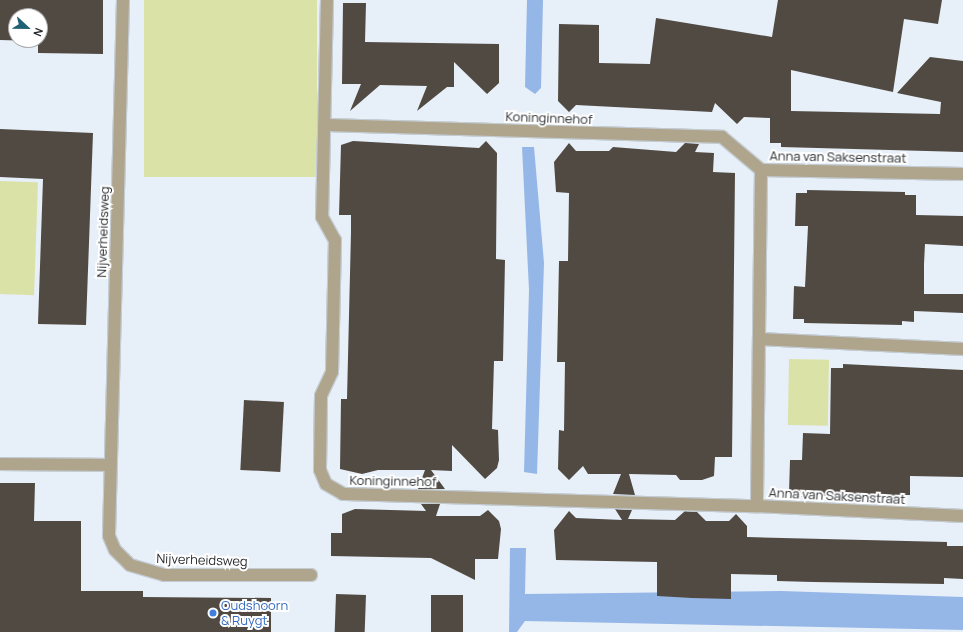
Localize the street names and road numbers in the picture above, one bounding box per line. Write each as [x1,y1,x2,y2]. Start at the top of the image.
street label: Koninginnehof [505,109,593,127]
street label: Anna van Saksenstraat [769,148,907,166]
street label: Nijverheidsweg [94,186,112,278]
street label: Koninginnehof [349,472,437,490]
street label: Anna van Saksenstraat [768,485,906,507]
street label: Nijverheidsweg [156,551,248,569]

